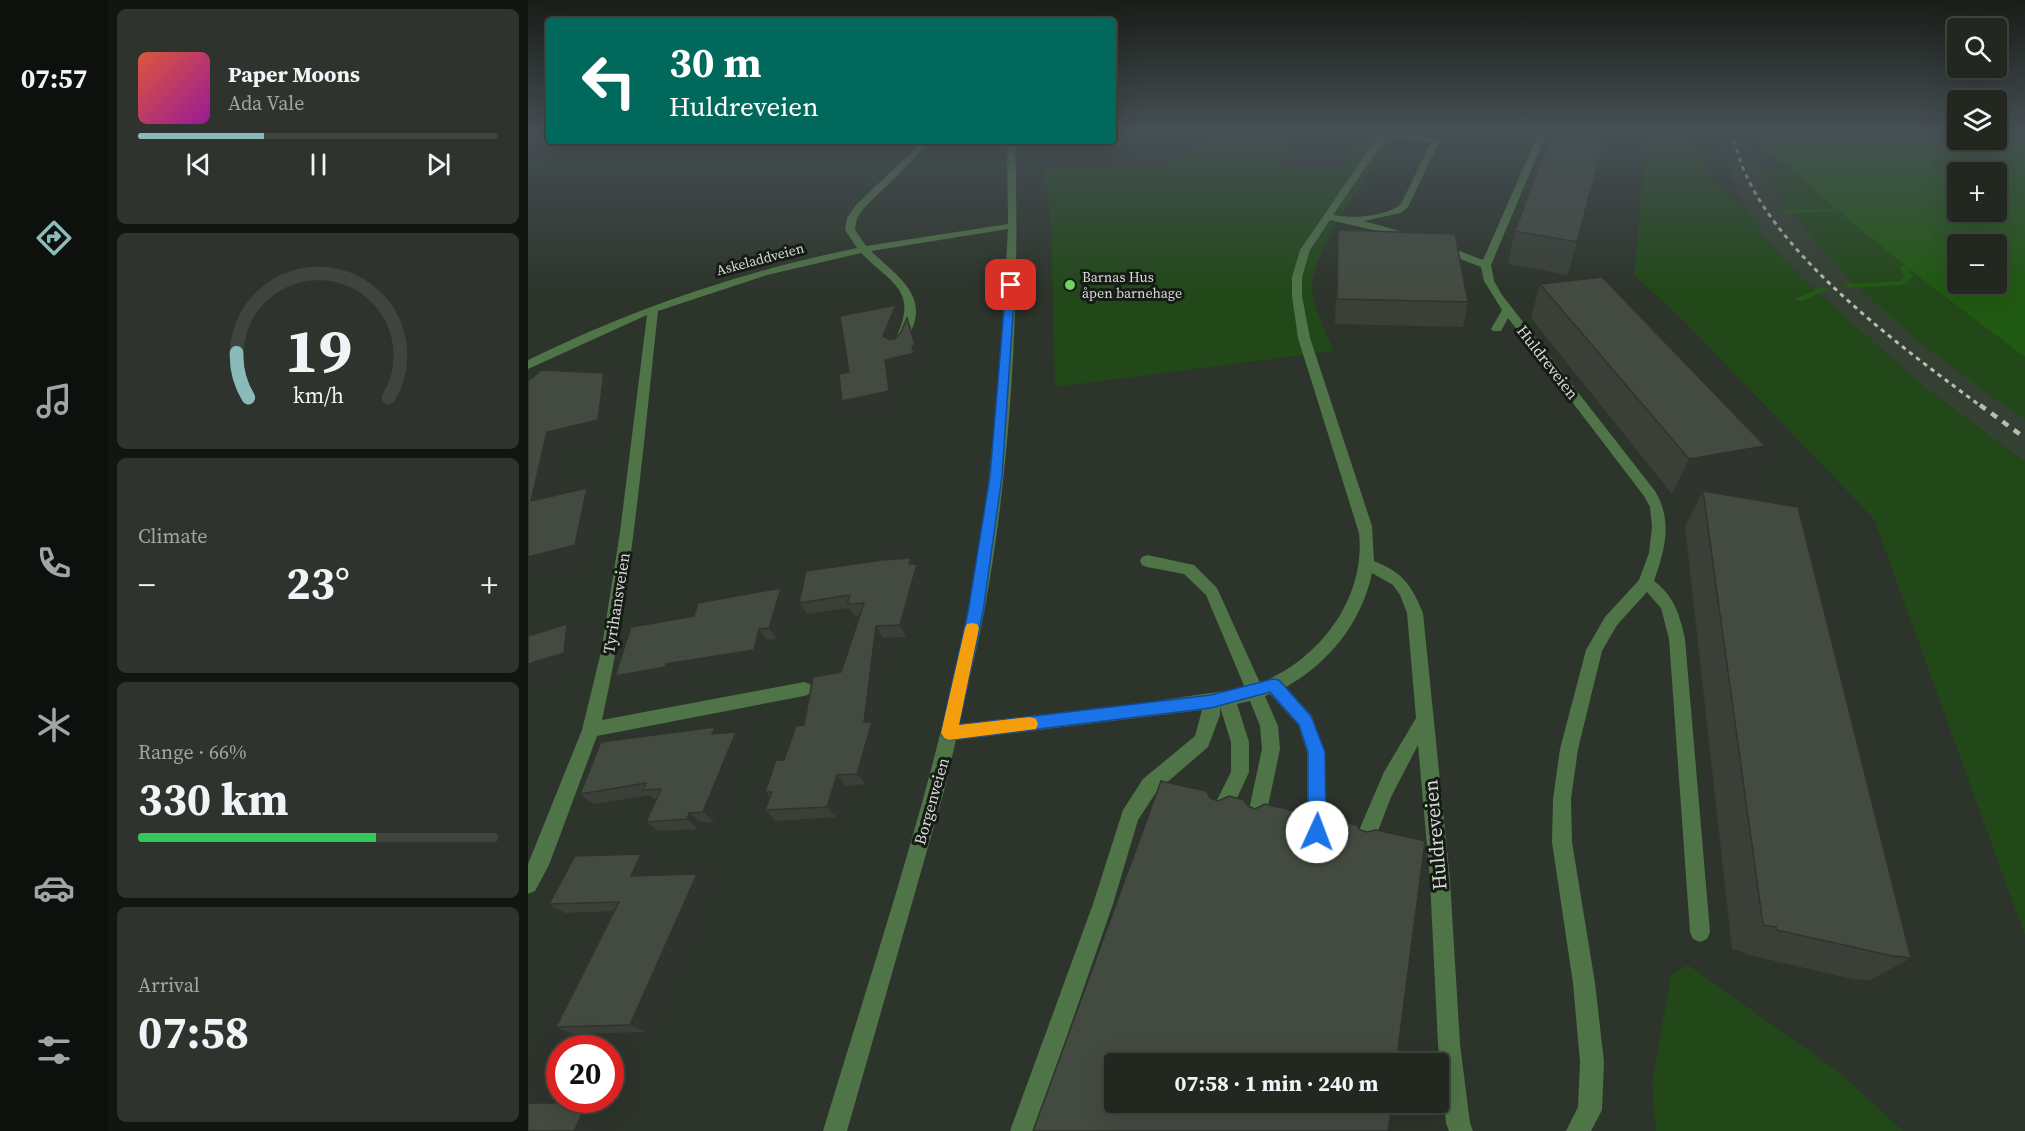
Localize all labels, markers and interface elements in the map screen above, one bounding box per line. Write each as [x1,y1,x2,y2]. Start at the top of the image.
map controls [1947,18,2007,294]
button: search [1947,18,2007,78]
text: 30 m [669,33,762,91]
icon: left [570,42,648,120]
text: Paper Moons [228,59,360,89]
text: 07:57 [21,60,87,97]
text: Huldreveien [669,88,819,125]
text: Ada Vale [228,89,304,117]
button: layers [1947,90,2007,150]
icon: previous [182,148,215,181]
icon: pause [302,148,335,181]
icon: next [422,148,455,181]
button: + [1947,162,2007,222]
icon: directions [33,217,75,259]
button: − [1947,234,2007,294]
street label: Askeladdveien [714,238,807,280]
pin [985,259,1036,310]
place label: Barnas Hus åpen barnehage [1082,267,1182,303]
icon: arrive [994,268,1027,301]
marker: Barnas Hus åpen barnehage [1063,278,1077,292]
text: 19 [284,307,352,393]
street label: Huldreveien [1512,320,1584,404]
icon: music [33,380,75,422]
text: km/h [292,382,344,411]
text: Climate [138,522,207,550]
icon: phone [33,542,75,584]
street label: Tyrihansveien [597,551,635,655]
text: 23° [286,552,350,614]
text: − [138,562,156,607]
text: + [480,562,498,607]
icon: climate [33,704,75,746]
text: Range · 66% [138,738,247,766]
street label: Borgenveien [908,755,954,847]
text: 330 km [138,768,289,830]
street label: Huldreveien [1416,779,1454,891]
position arrow [1285,800,1349,864]
icon: car [33,867,75,909]
text: Arrival [138,971,200,999]
text: 07:58 [138,1001,249,1063]
icon: filters [33,1029,75,1071]
speed limit sign: 20 [546,1035,624,1113]
text: 07:58 · 1 min · 240 m [1175,1068,1378,1098]

